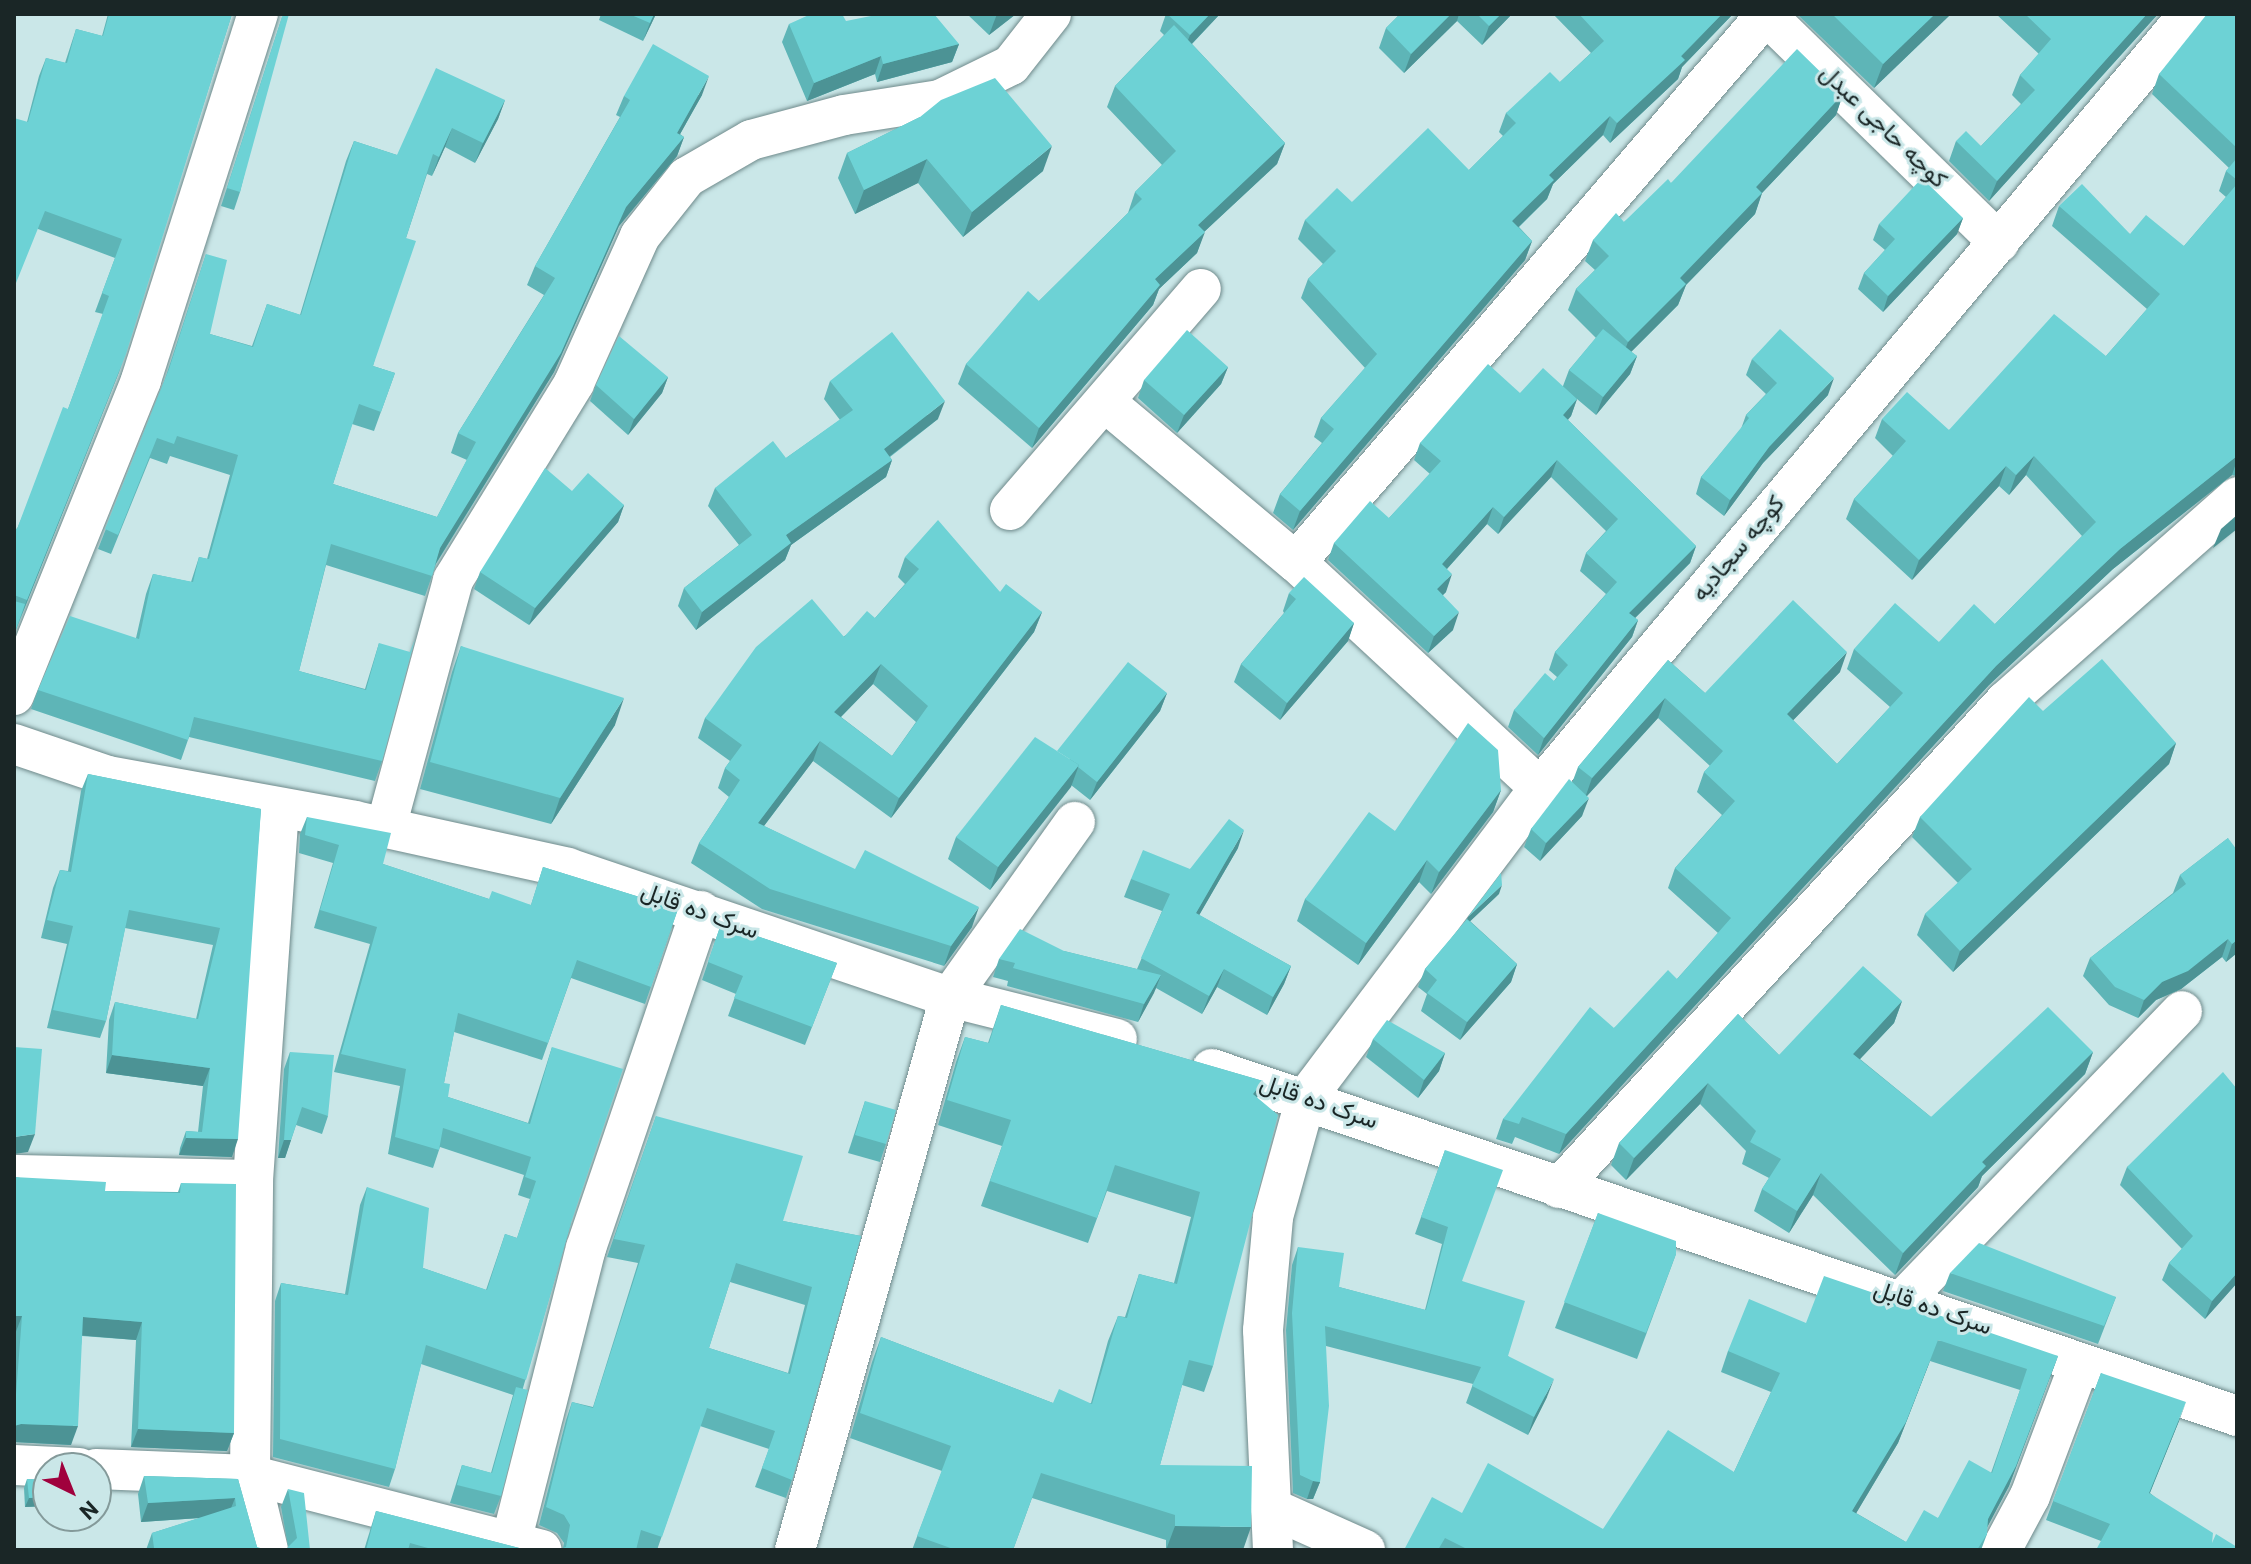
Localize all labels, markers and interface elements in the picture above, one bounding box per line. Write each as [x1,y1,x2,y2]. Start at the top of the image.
street label: کوچه حاجی عبدل [1812,60,1952,196]
street label: کوچه سجادیه [1687,491,1793,609]
street label: سرک ده قابل [636,878,762,948]
street label: سرک ده قابل [1255,1070,1381,1138]
street label: سرک ده قابل [1869,1276,1995,1344]
north arrow [32,1452,112,1532]
text: N [70,1490,105,1527]

